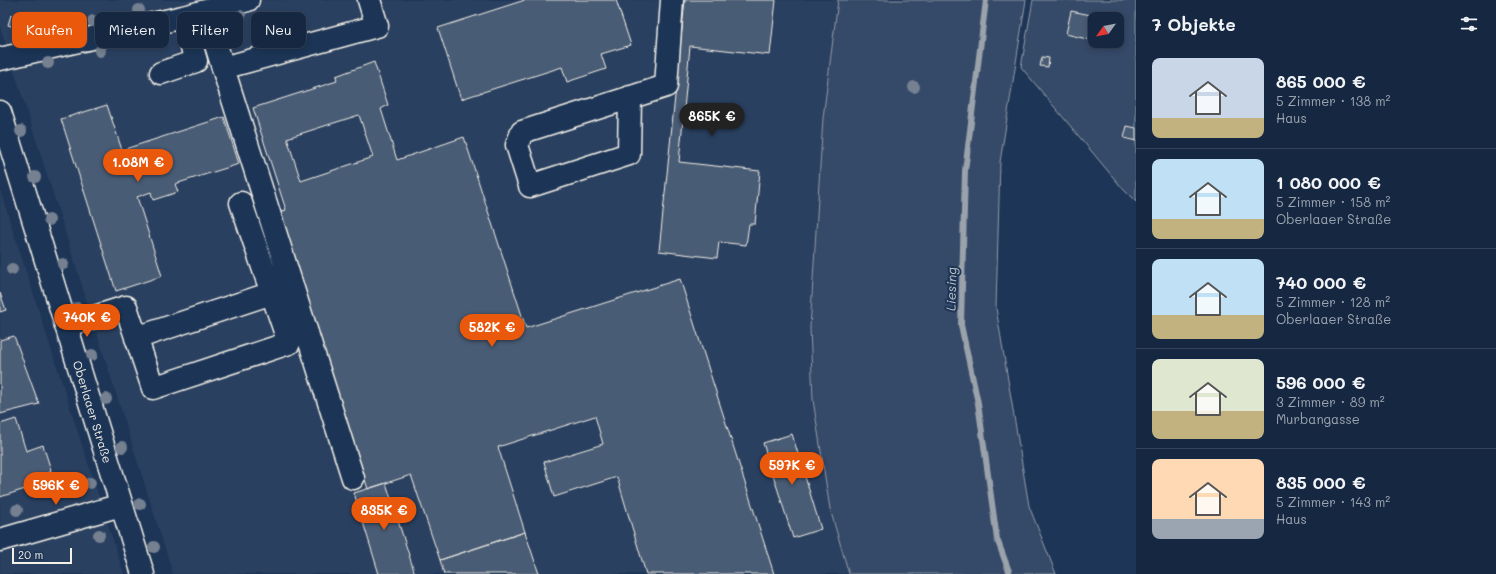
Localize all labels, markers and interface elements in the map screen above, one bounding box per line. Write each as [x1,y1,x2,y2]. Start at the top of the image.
chip: Kaufen [12,12,87,48]
chip: Mieten [95,12,169,48]
chip: Filter [177,12,243,48]
chip: Neu [251,12,306,48]
north arrow [1088,12,1124,48]
map controls [1088,12,1124,48]
text: 7 Objekte [1152,13,1236,35]
icon: filters [1458,13,1480,35]
text: 865 000 € [1276,70,1366,92]
icon: home [1184,74,1232,122]
text: 5 Zimmer · 138 m² [1276,92,1390,109]
pin: 865K € [679,103,745,137]
text: 865K € [688,107,736,124]
text: Haus [1276,109,1307,126]
pin: 1.08M € [101,149,175,183]
text: 1.08M € [112,153,164,170]
text: 1 080 000 € [1276,171,1381,193]
icon: home [1184,175,1232,223]
text: 5 Zimmer · 158 m² [1276,193,1390,210]
text: Oberlaaer Straße [1276,210,1391,227]
water label: Liesing [942,266,959,311]
text: 740 000 € [1276,271,1366,293]
icon: home [1184,275,1232,323]
text: 5 Zimmer · 128 m² [1276,293,1390,310]
pin: 740K € [54,304,120,338]
text: 740K € [63,308,111,325]
text: Oberlaaer Straße [1276,310,1391,327]
pin: 582K € [459,314,525,348]
text: 582K € [469,318,515,335]
street label: Oberlaaer Straße [70,358,116,465]
text: 596 000 € [1276,371,1365,393]
icon: home [1184,375,1232,423]
text: 3 Zimmer · 89 m² [1276,393,1385,410]
text: Murbangasse [1276,410,1360,427]
pin: 597K € [759,452,825,486]
text: 597K € [769,456,815,473]
text: 835 000 € [1276,471,1366,493]
pin: 596K € [23,472,89,506]
icon: home [1184,475,1232,523]
text: 596K € [32,476,80,493]
text: 5 Zimmer · 143 m² [1276,493,1390,510]
pin: 835K € [351,497,417,531]
text: 835K € [360,501,408,518]
text: Haus [1276,510,1307,527]
scale bar [12,546,72,565]
text: 20 m [18,547,43,562]

